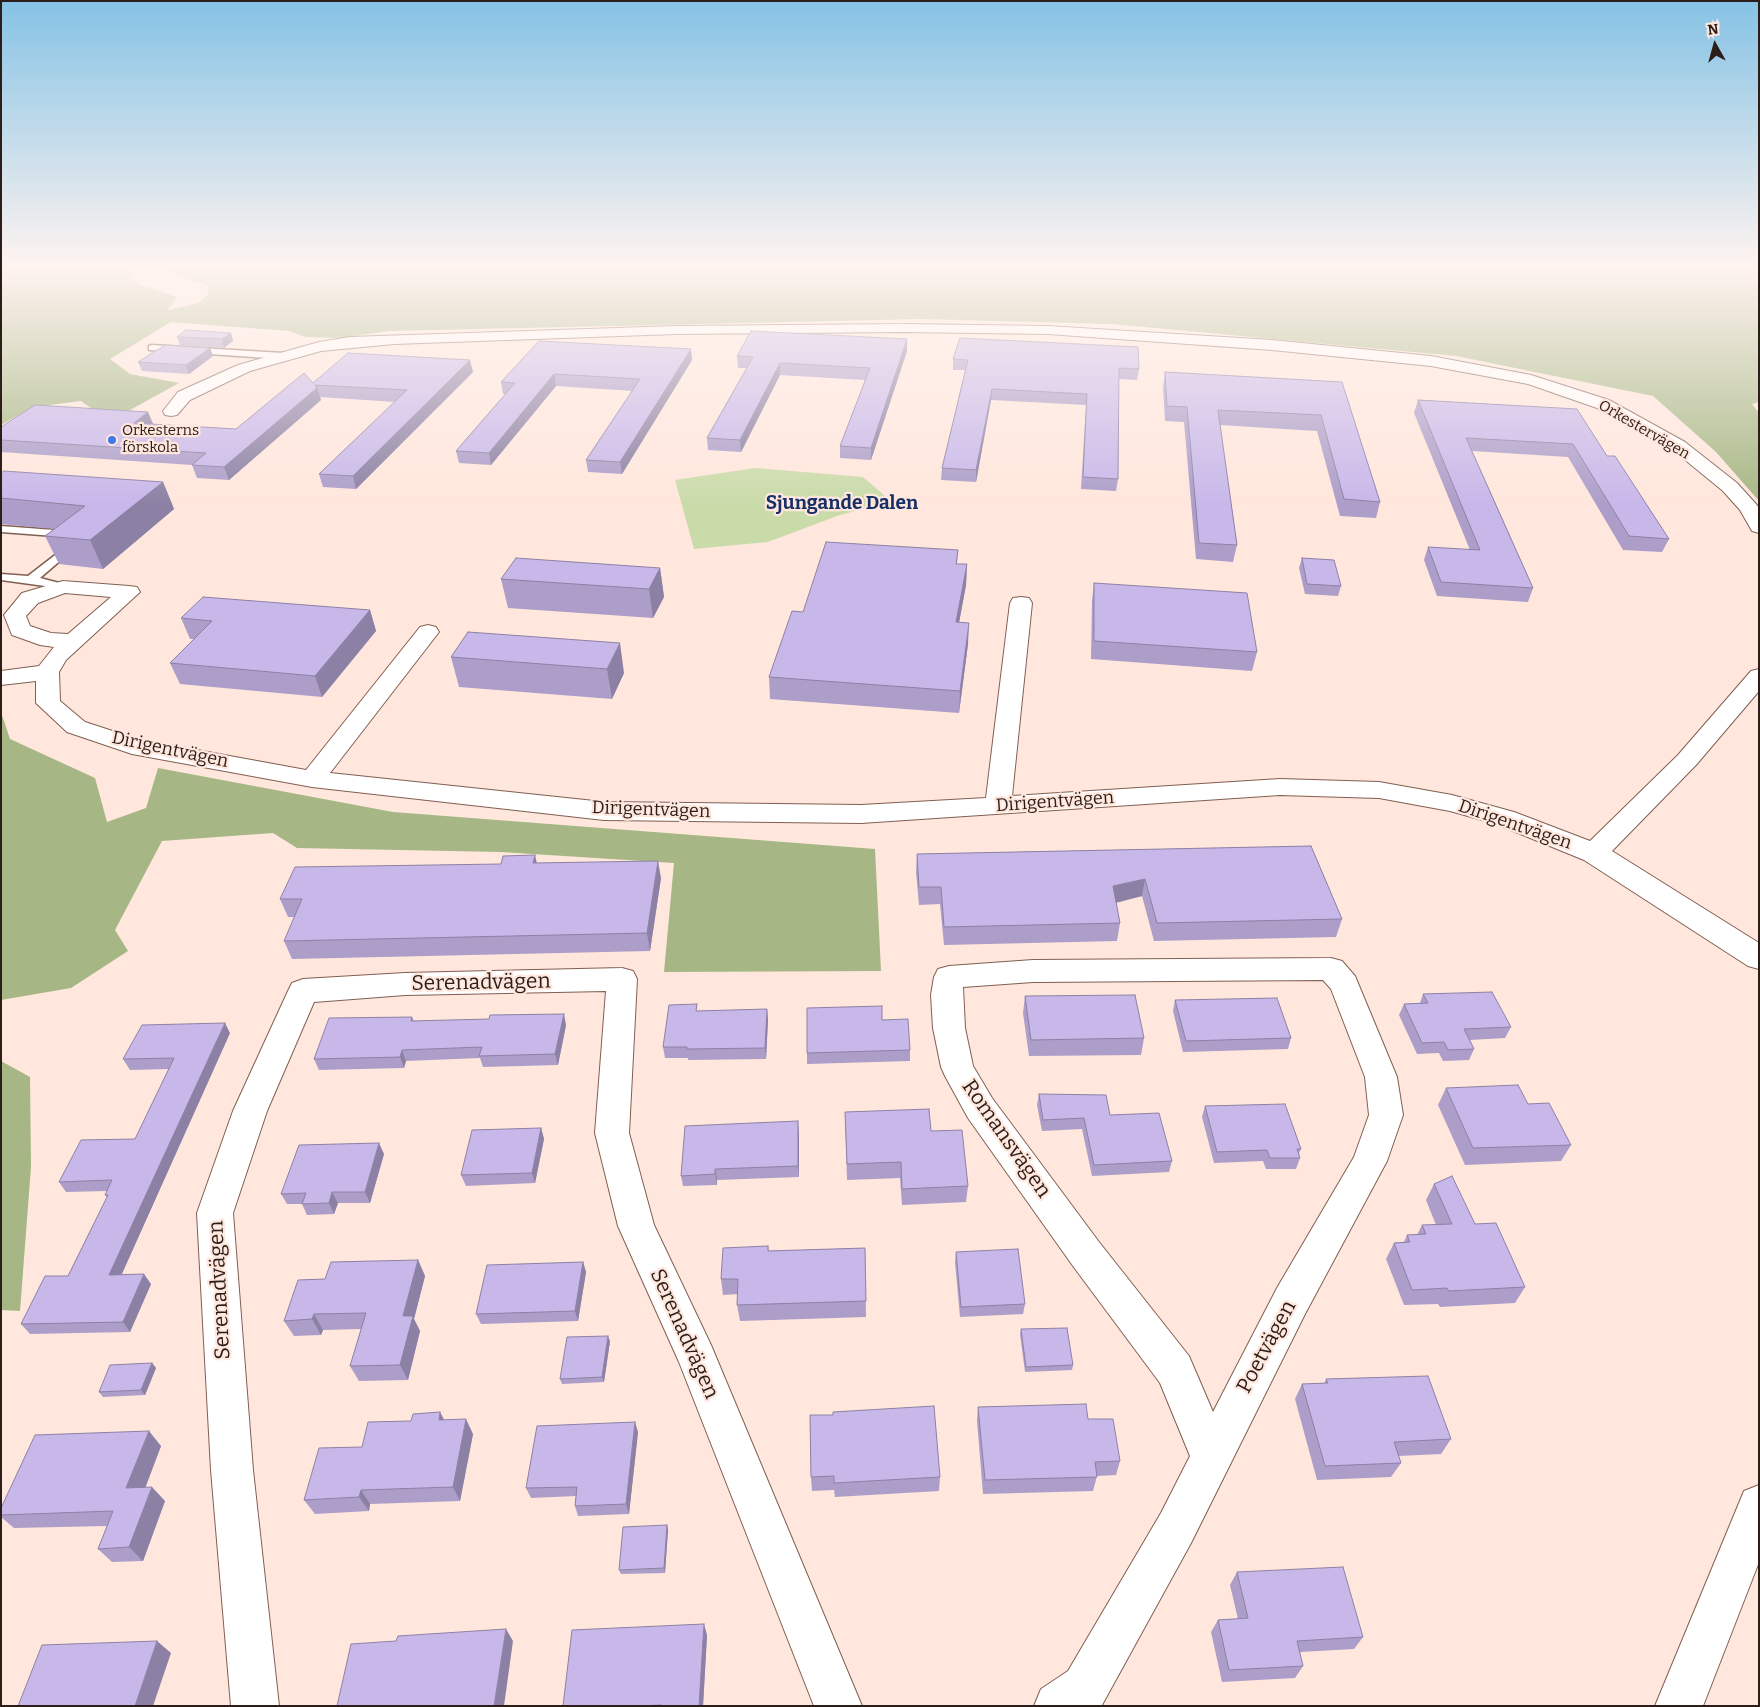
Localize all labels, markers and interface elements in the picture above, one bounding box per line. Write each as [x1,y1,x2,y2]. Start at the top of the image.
north arrow [1690,20,1740,70]
text: N [1707,21,1720,39]
street label: Orkestervägen [1595,397,1693,463]
place label: Orkesterns förskola [122,422,199,457]
marker: Orkesterns förskola [106,434,118,446]
district label: Sjungande Dalen [766,493,918,515]
street label: Dirigentvägen [110,727,230,773]
street label: Dirigentvägen [995,787,1115,817]
street label: Dirigentvägen [1455,795,1575,855]
street label: Dirigentvägen [591,797,711,823]
street label: Serenadvägen [411,969,551,997]
street label: Romansvägen [956,1075,1056,1203]
street label: Serenadvägen [204,1220,236,1360]
street label: Serenadvägen [644,1265,724,1403]
street label: Poetvägen [1232,1296,1302,1398]

